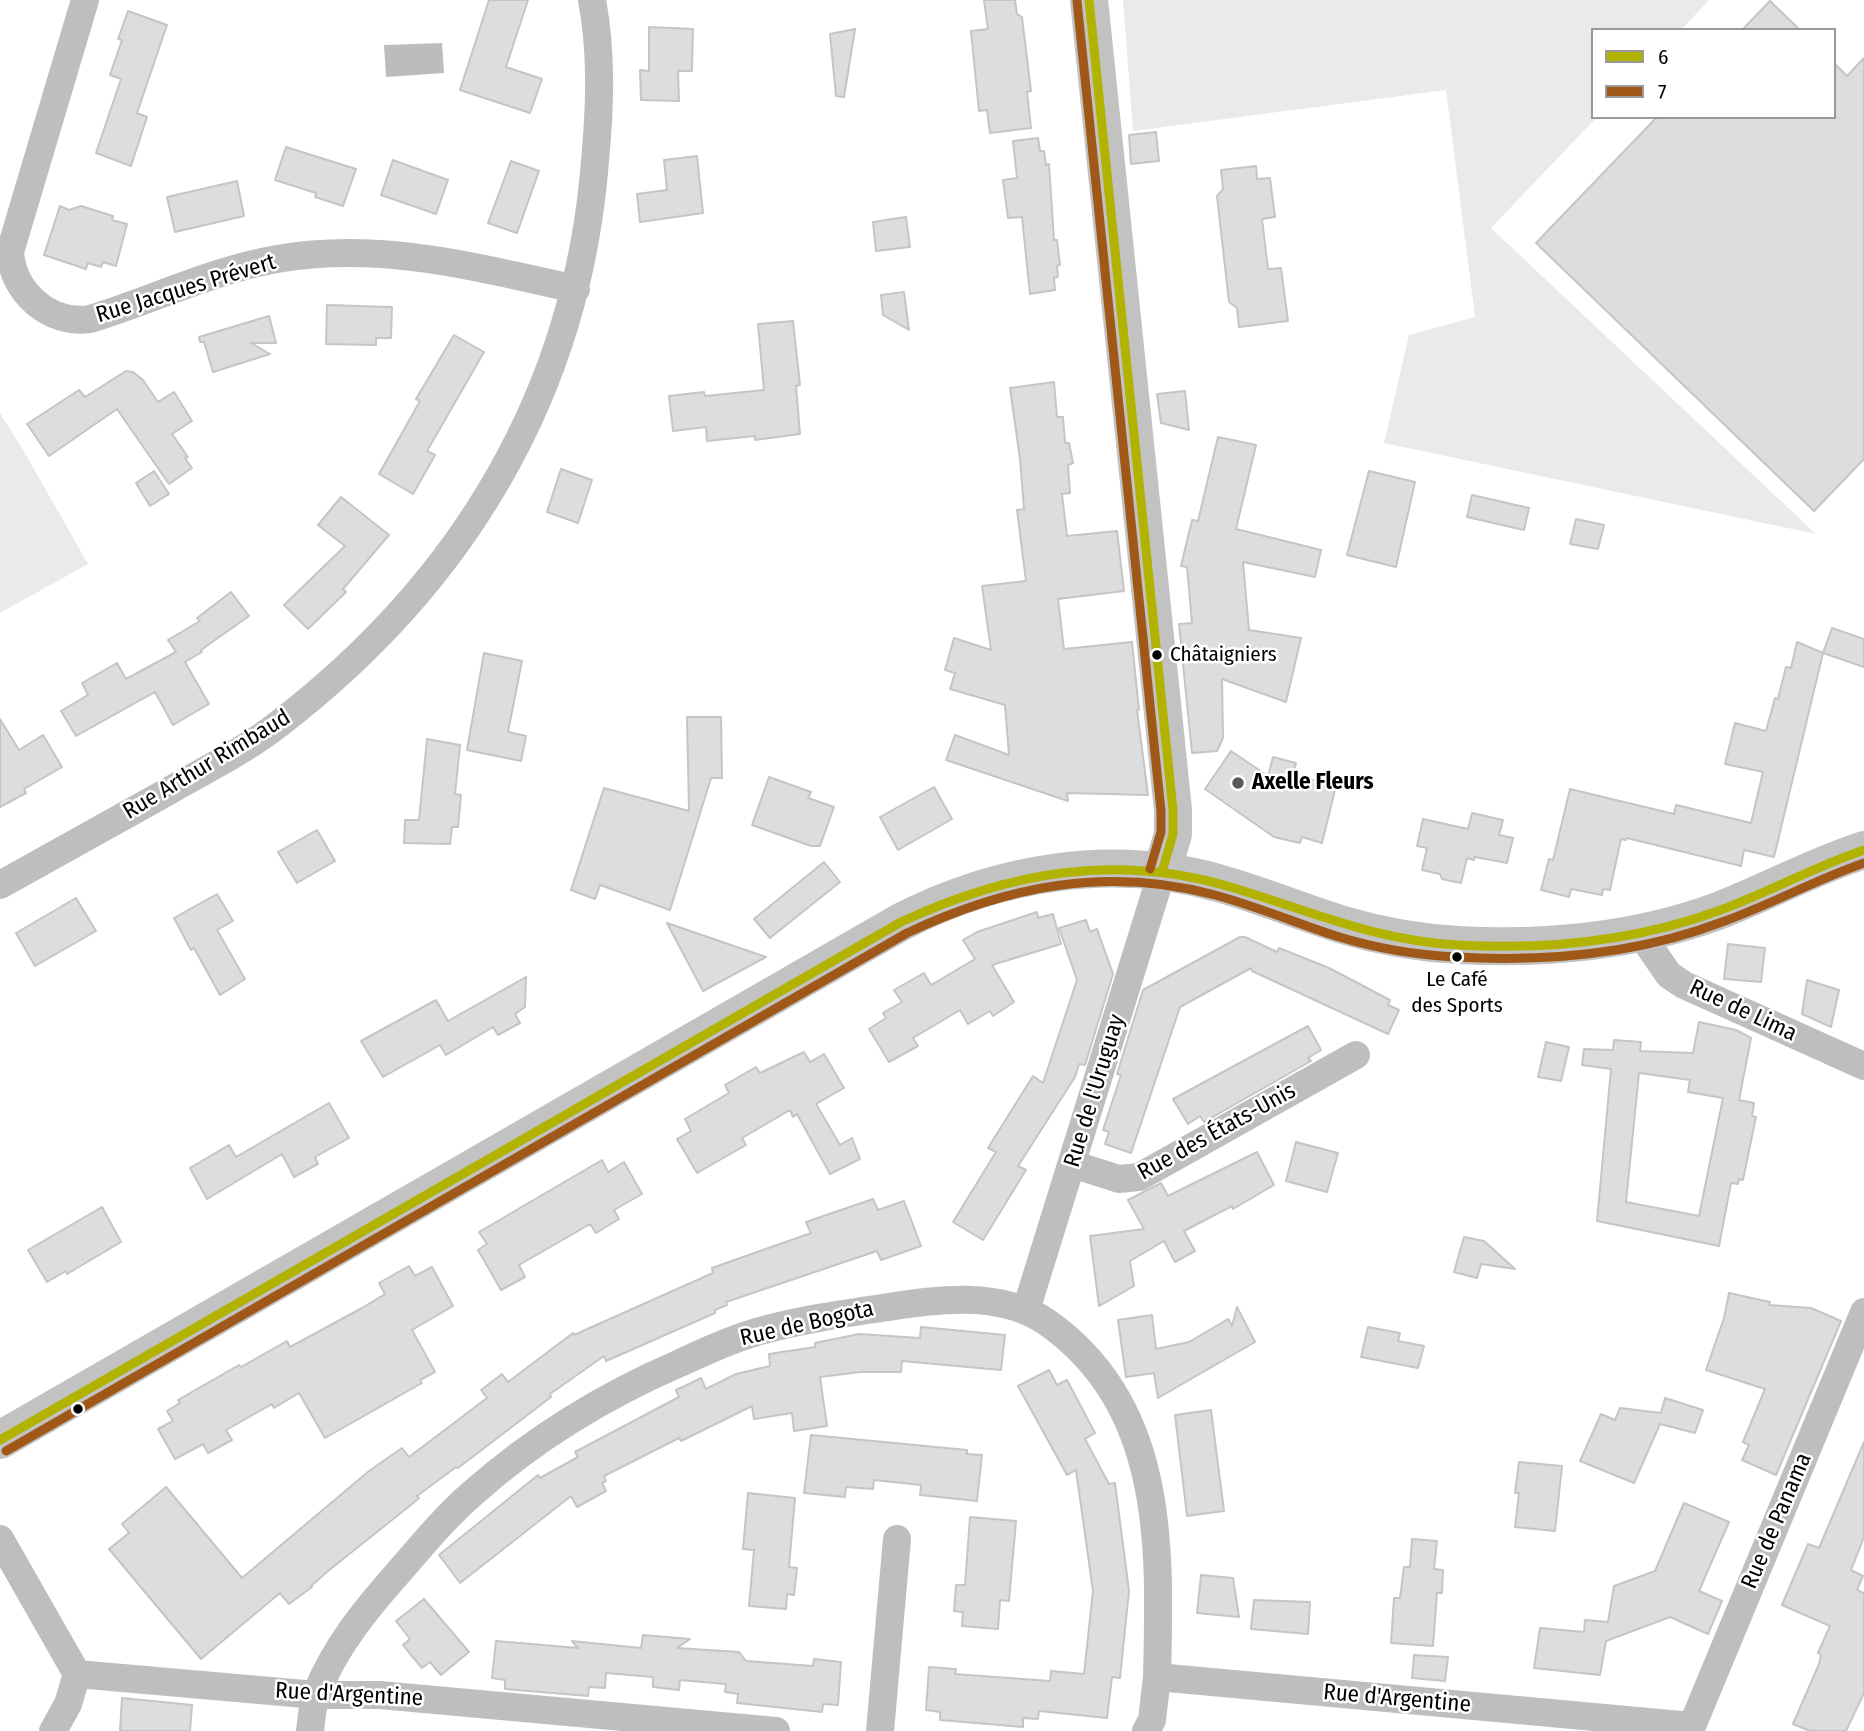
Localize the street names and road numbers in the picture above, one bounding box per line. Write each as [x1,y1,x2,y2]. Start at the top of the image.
street label: Rue Jacques Prévert [93,249,279,329]
street label: Rue Arthur Rimbaud [118,704,296,826]
street label: Rue de Lima [1685,974,1801,1048]
street label: Rue de l'Uruguay [1059,1011,1131,1171]
street label: Rue des États-Unis [1133,1077,1301,1187]
street label: Rue de Bogota [738,1295,876,1353]
street label: Rue de Panama [1736,1449,1818,1593]
street label: Rue d'Argentine [274,1677,424,1713]
street label: Rue d'Argentine [1322,1679,1472,1719]

